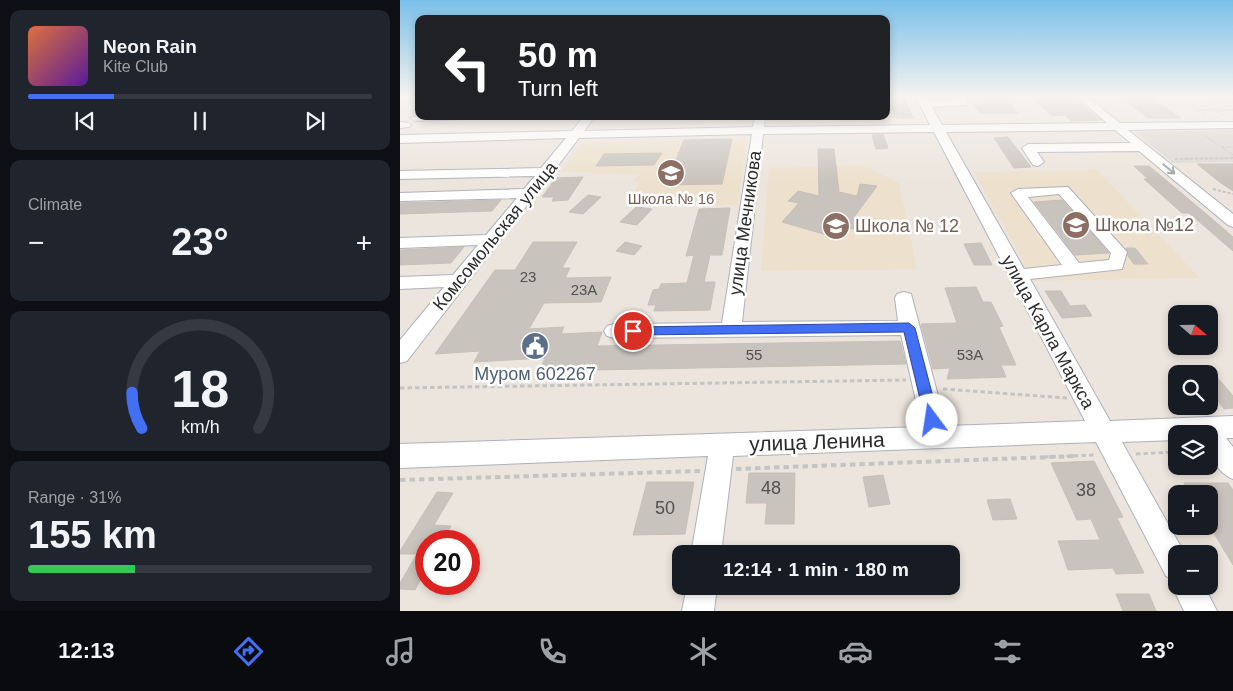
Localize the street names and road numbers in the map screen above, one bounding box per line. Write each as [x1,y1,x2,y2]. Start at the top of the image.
street label: улица Мечникова [725,148,765,297]
street label: Комсомольская улица [429,157,562,314]
street label: улица Карла Маркса [998,252,1099,413]
street label: улица Ленина [749,428,885,455]

